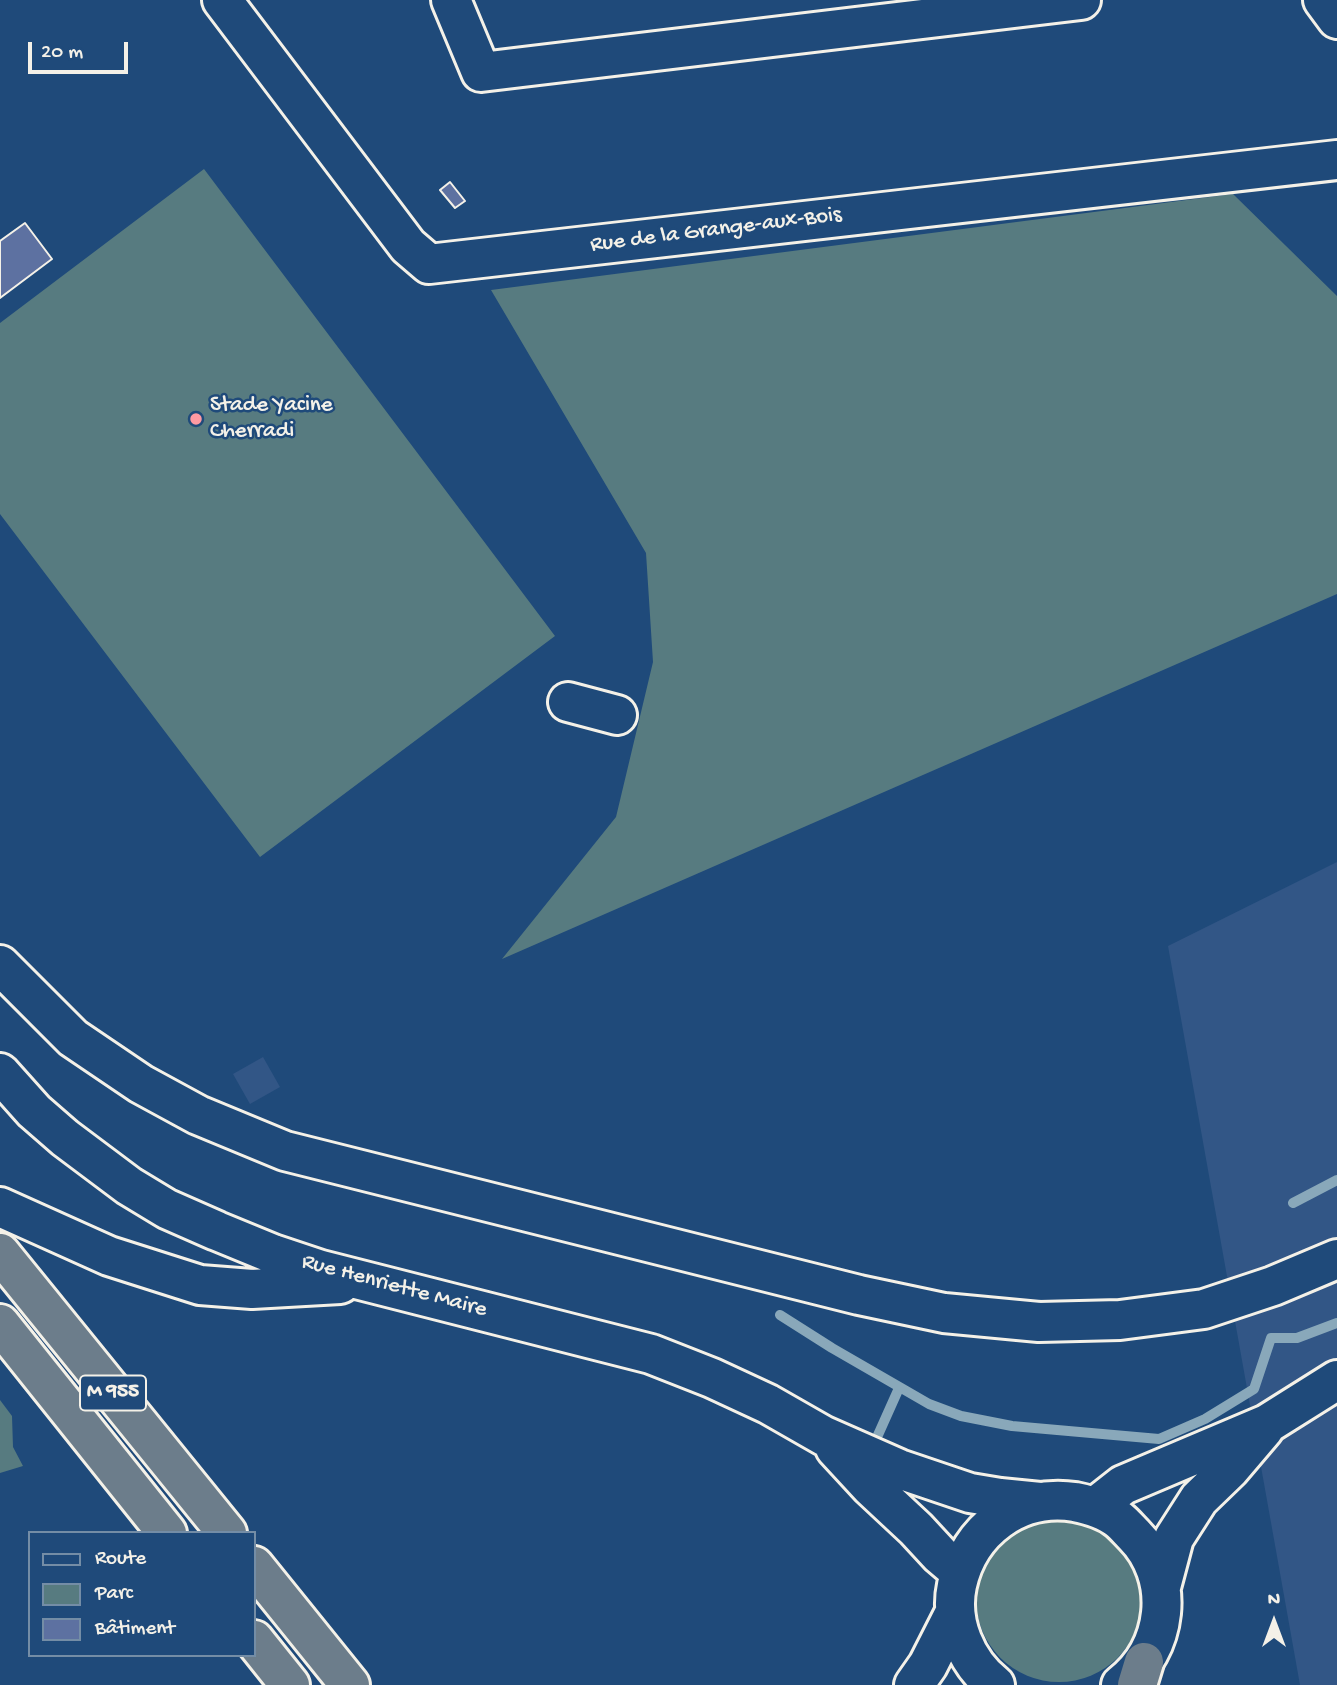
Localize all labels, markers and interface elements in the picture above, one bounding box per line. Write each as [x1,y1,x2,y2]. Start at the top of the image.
scale bar [32,28,131,72]
text: 20 m [41,41,83,66]
street label: Rue de la Grange-aux-Bois [589,202,843,260]
place label: Stade Yacine Cherradi [210,392,333,446]
marker: Stade Yacine Cherradi [188,411,204,427]
street label: Rue Henriette Maire [298,1249,490,1325]
road number: M 955 [80,1376,146,1410]
legend [28,1531,256,1657]
text: Route [95,1547,146,1572]
text: Parc [95,1582,133,1607]
north arrow [1239,1587,1309,1657]
text: N [1268,1589,1280,1612]
text: Bâtiment [95,1617,175,1642]

